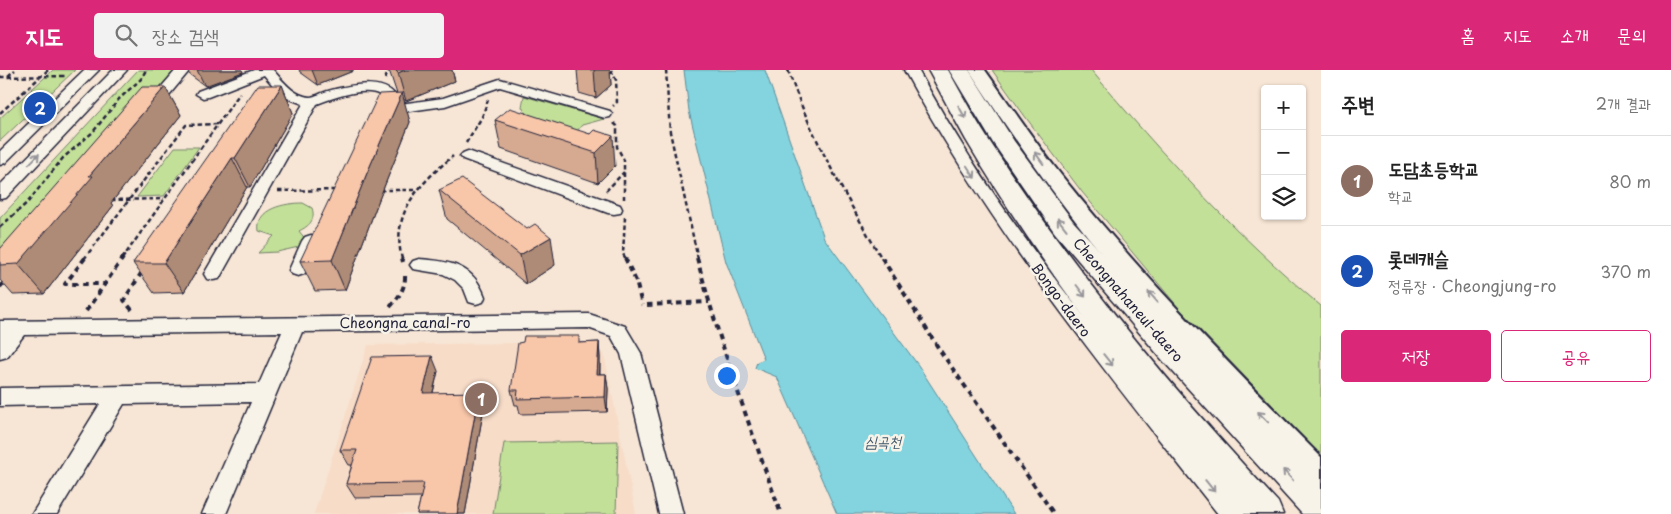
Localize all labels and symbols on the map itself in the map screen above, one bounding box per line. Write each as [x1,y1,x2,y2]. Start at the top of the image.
pin: 2 [24,89,56,127]
one-way arrow [958,105,968,119]
one-way arrow [1034,151,1044,165]
one-way arrow [28,152,40,165]
one-way arrow [966,165,976,179]
one-way arrow [1057,218,1068,231]
street label: Cheongnahaneul-daero [1068,233,1189,367]
street label: Bongo-daero [1027,258,1096,341]
one-way arrow [1076,284,1086,298]
one-way arrow [1148,291,1159,304]
street label: Cheongna canal-ro [339,312,471,333]
one-way arrow [1102,353,1113,366]
your location [714,363,740,389]
pin: 1 [465,380,497,418]
one-way arrow [1257,410,1269,423]
water label: 심곡천 [865,429,903,452]
one-way arrow [1282,468,1294,481]
one-way arrow [1205,479,1216,492]

